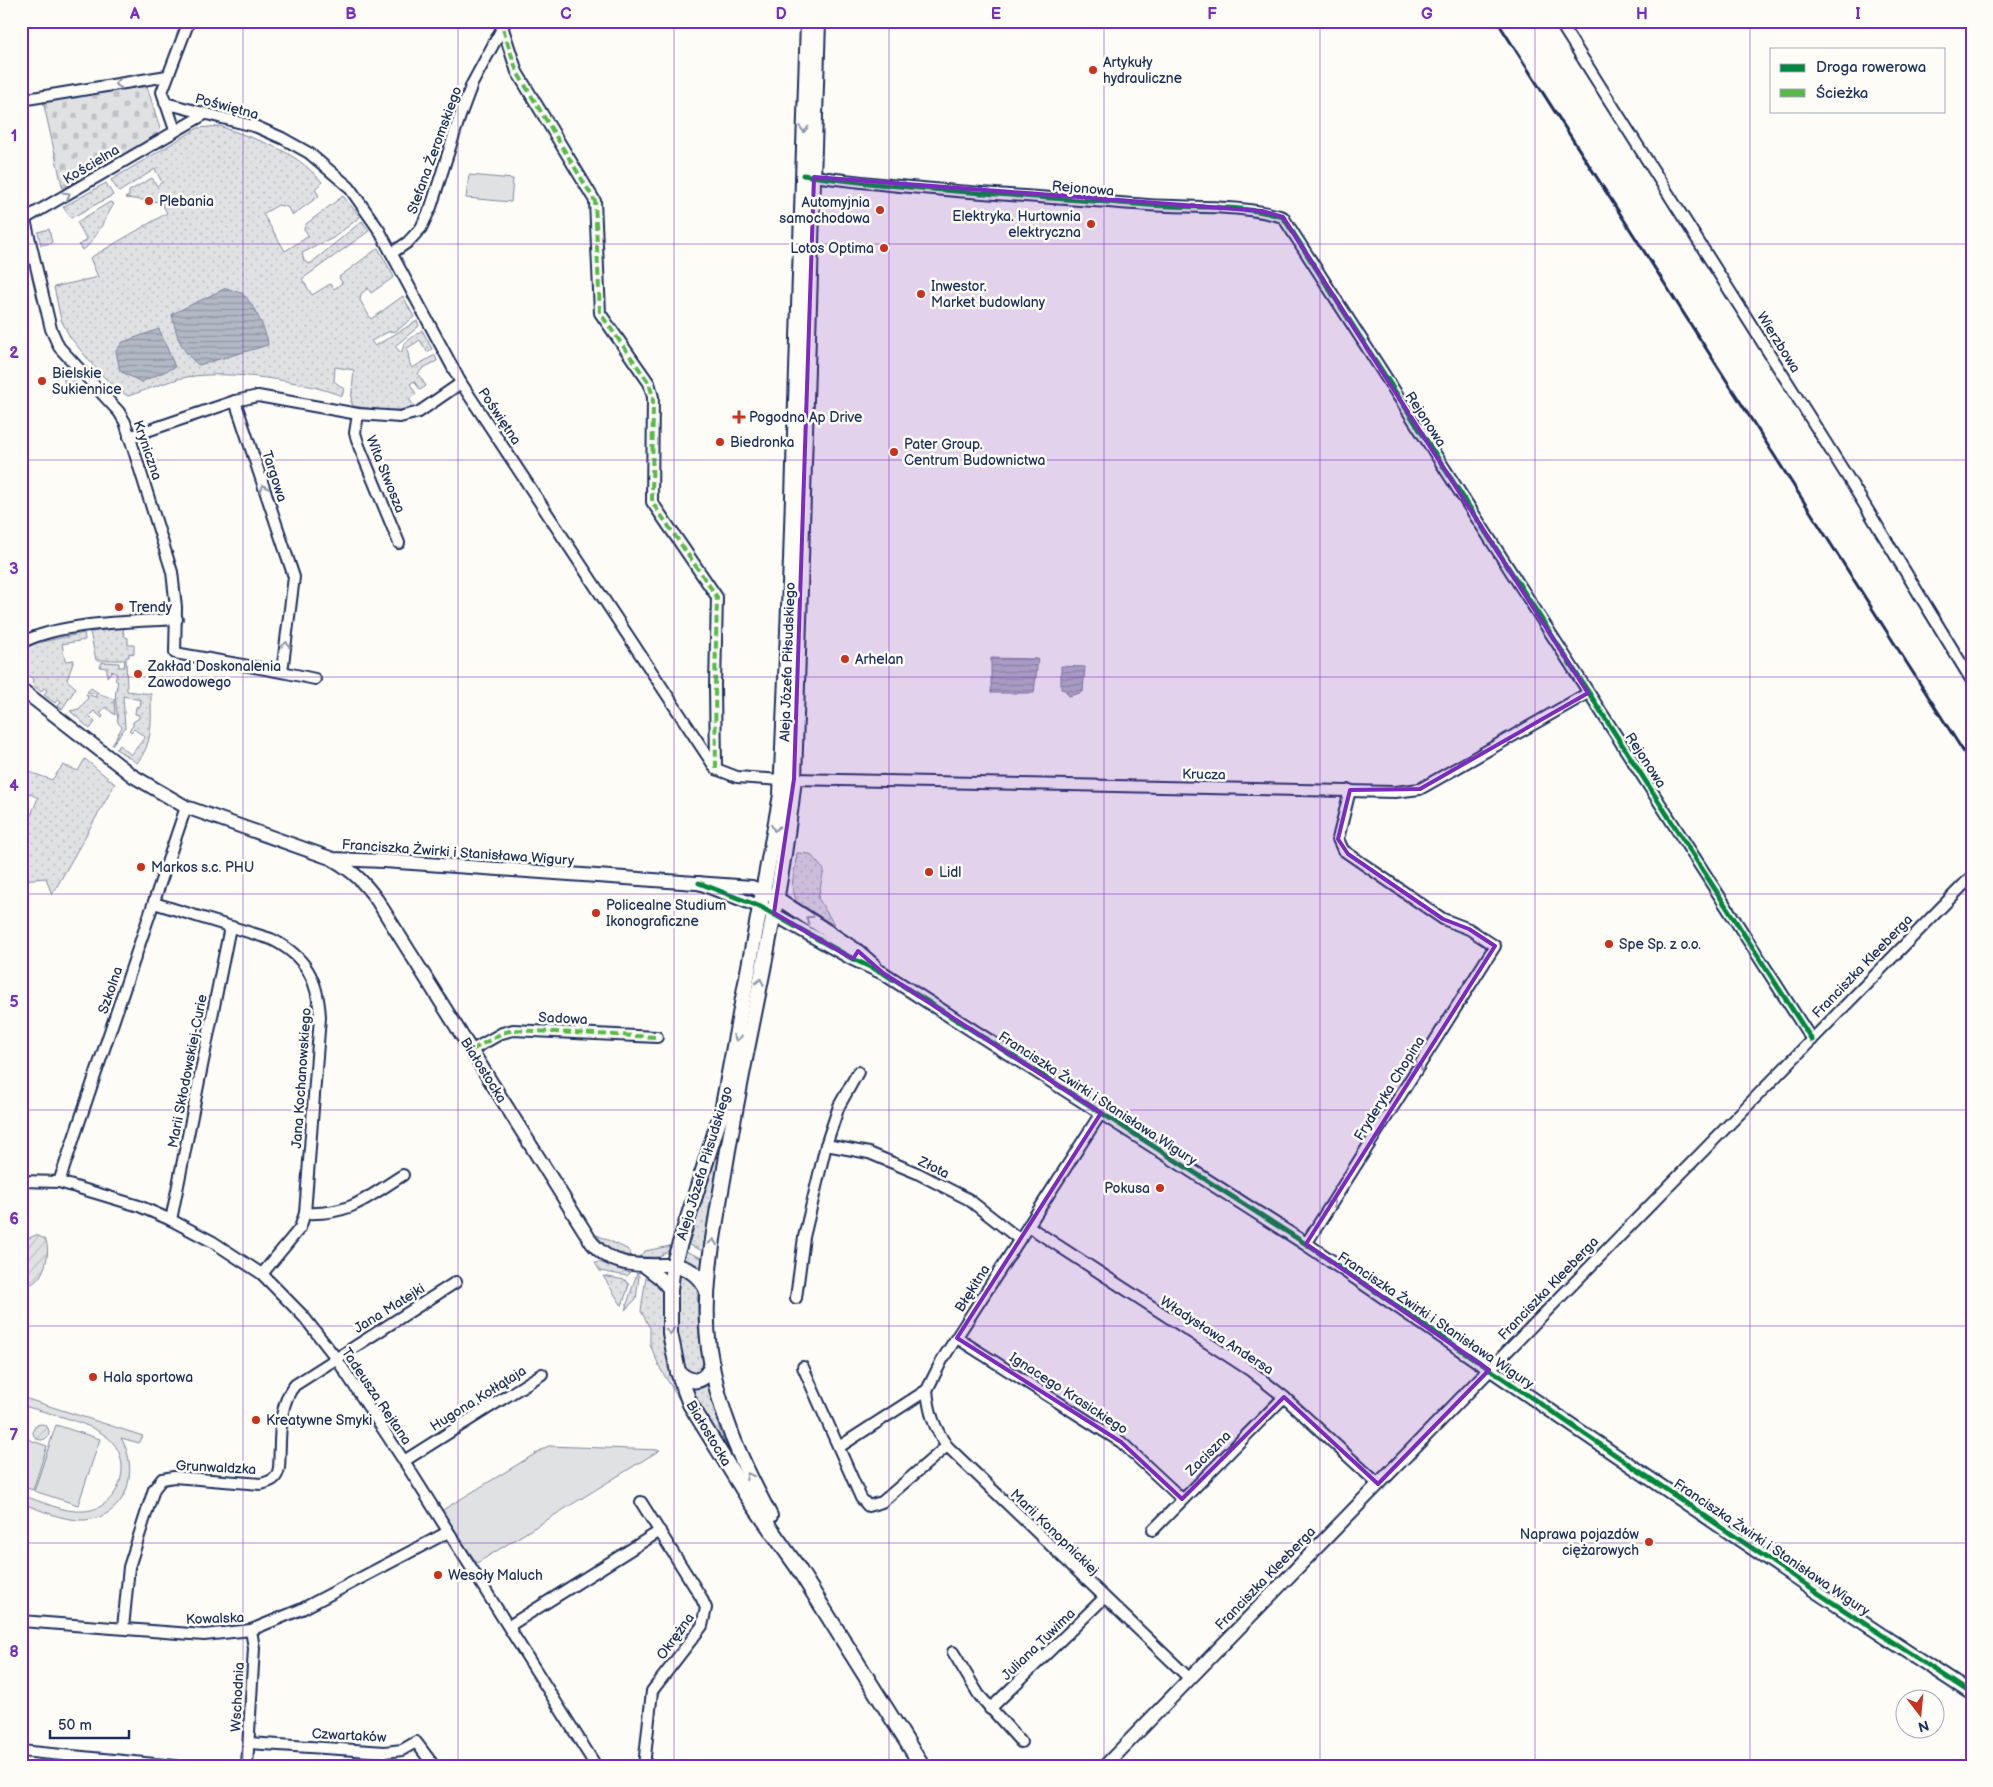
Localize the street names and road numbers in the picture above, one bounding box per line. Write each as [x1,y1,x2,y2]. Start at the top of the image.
street label: Stefana Żeromskiego [403,84,465,216]
street label: Poświętna [193,90,261,123]
street label: Kościelna [60,141,123,188]
street label: Rejonowa [1051,177,1115,200]
street label: Wierzbowa [1753,309,1804,376]
street label: Poświętna [474,385,525,448]
street label: Rejonowa [1401,388,1450,450]
street label: Kryniczna [129,418,166,482]
street label: Wita Stwosza [362,433,409,515]
street label: Targowa [258,448,291,504]
street label: Aleja Józefa Piłsudskiego [776,582,799,742]
street label: Rejonowa [1621,729,1670,791]
street label: Krucza [1182,766,1226,783]
street label: Franciszka Żwirki i Stanisława Wigury [341,835,575,869]
street label: Franciszka Kleeberga [1809,911,1916,1022]
street label: Szkolna [95,964,126,1016]
street label: Marii Skłodowskiej-Curie [164,993,211,1149]
street label: Jana Kochanowskiego [288,1007,315,1149]
street label: Sadowa [538,1009,588,1028]
street label: Franciszka Żwirki i Stanisława Wigury [995,1027,1201,1169]
street label: Fryderyka Chopina [1351,1033,1428,1144]
street label: Białostocka [457,1034,510,1106]
street label: Aleja Józefa Piłsudskiego [673,1084,736,1242]
street label: Złota [915,1152,952,1182]
street label: Franciszka Kleeberga [1495,1233,1602,1344]
street label: Franciszka Żwirki i Stanisława Wigury [1334,1247,1538,1393]
street label: Błękitna [951,1261,994,1315]
street label: Jana Matejki [351,1280,428,1337]
street label: Władysława Andersa [1157,1292,1277,1379]
street label: Tadeusza Rejtana [338,1345,415,1448]
street label: Ignacego Krasickiego [1006,1349,1131,1438]
street label: Hugona Kołłątaja [427,1362,530,1435]
street label: Białostocka [682,1397,735,1469]
street label: Zaciszna [1182,1427,1234,1480]
street label: Grunwaldzka [175,1457,257,1478]
street label: Franciszka Żwirki i Stanisława Wigury [1670,1474,1874,1620]
street label: Marii Konopnickiej [1007,1486,1102,1579]
street label: Franciszka Kleeberga [1212,1523,1319,1634]
street label: Juliana Tuwima [998,1605,1079,1684]
street label: Kowalska [185,1609,245,1628]
street label: Okrężna [653,1610,698,1663]
street label: Wschodnia [227,1662,248,1732]
street label: Czwartaków [311,1725,387,1746]

